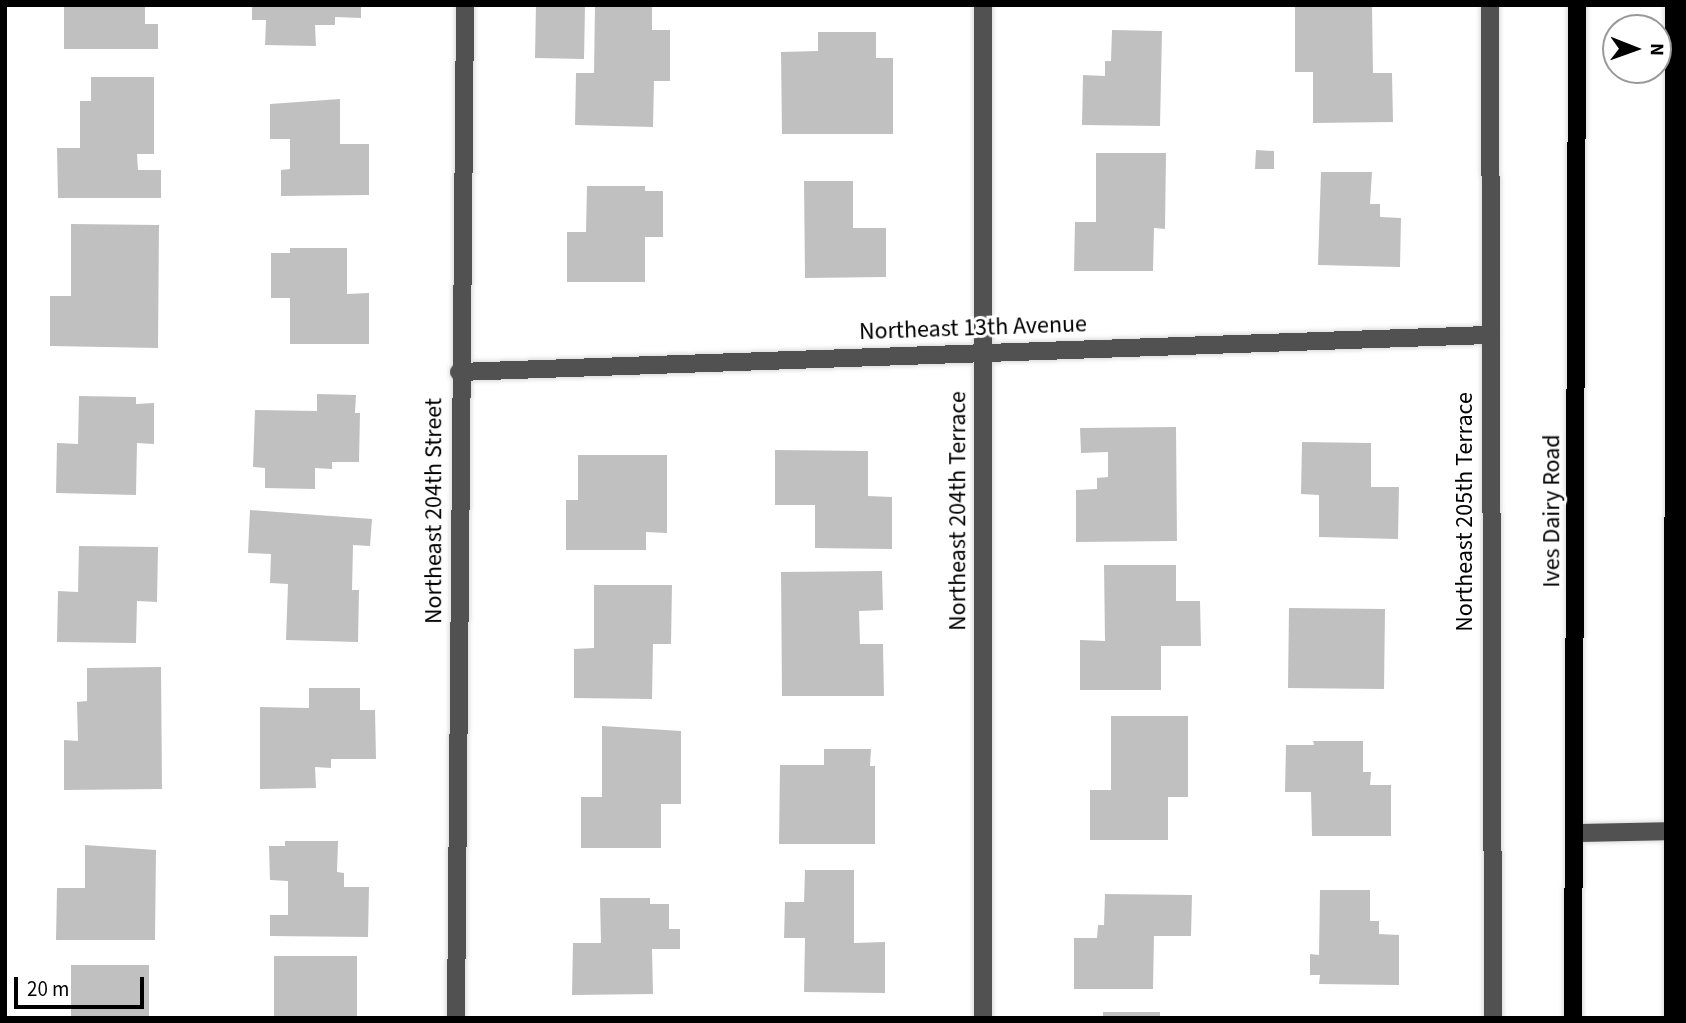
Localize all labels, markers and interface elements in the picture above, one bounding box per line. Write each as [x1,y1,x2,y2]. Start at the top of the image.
north arrow [1602,14,1672,84]
text: N [1643,43,1670,56]
street label: Northeast 13th Avenue [859,310,1087,346]
street label: Northeast 204th Terrace [944,391,972,631]
street label: Northeast 205th Terrace [1451,392,1479,632]
street label: Northeast 204th Street [420,398,448,624]
street label: Ives Dairy Road [1538,434,1566,588]
scale bar [18,964,147,1008]
text: 20 m [27,974,69,1004]

